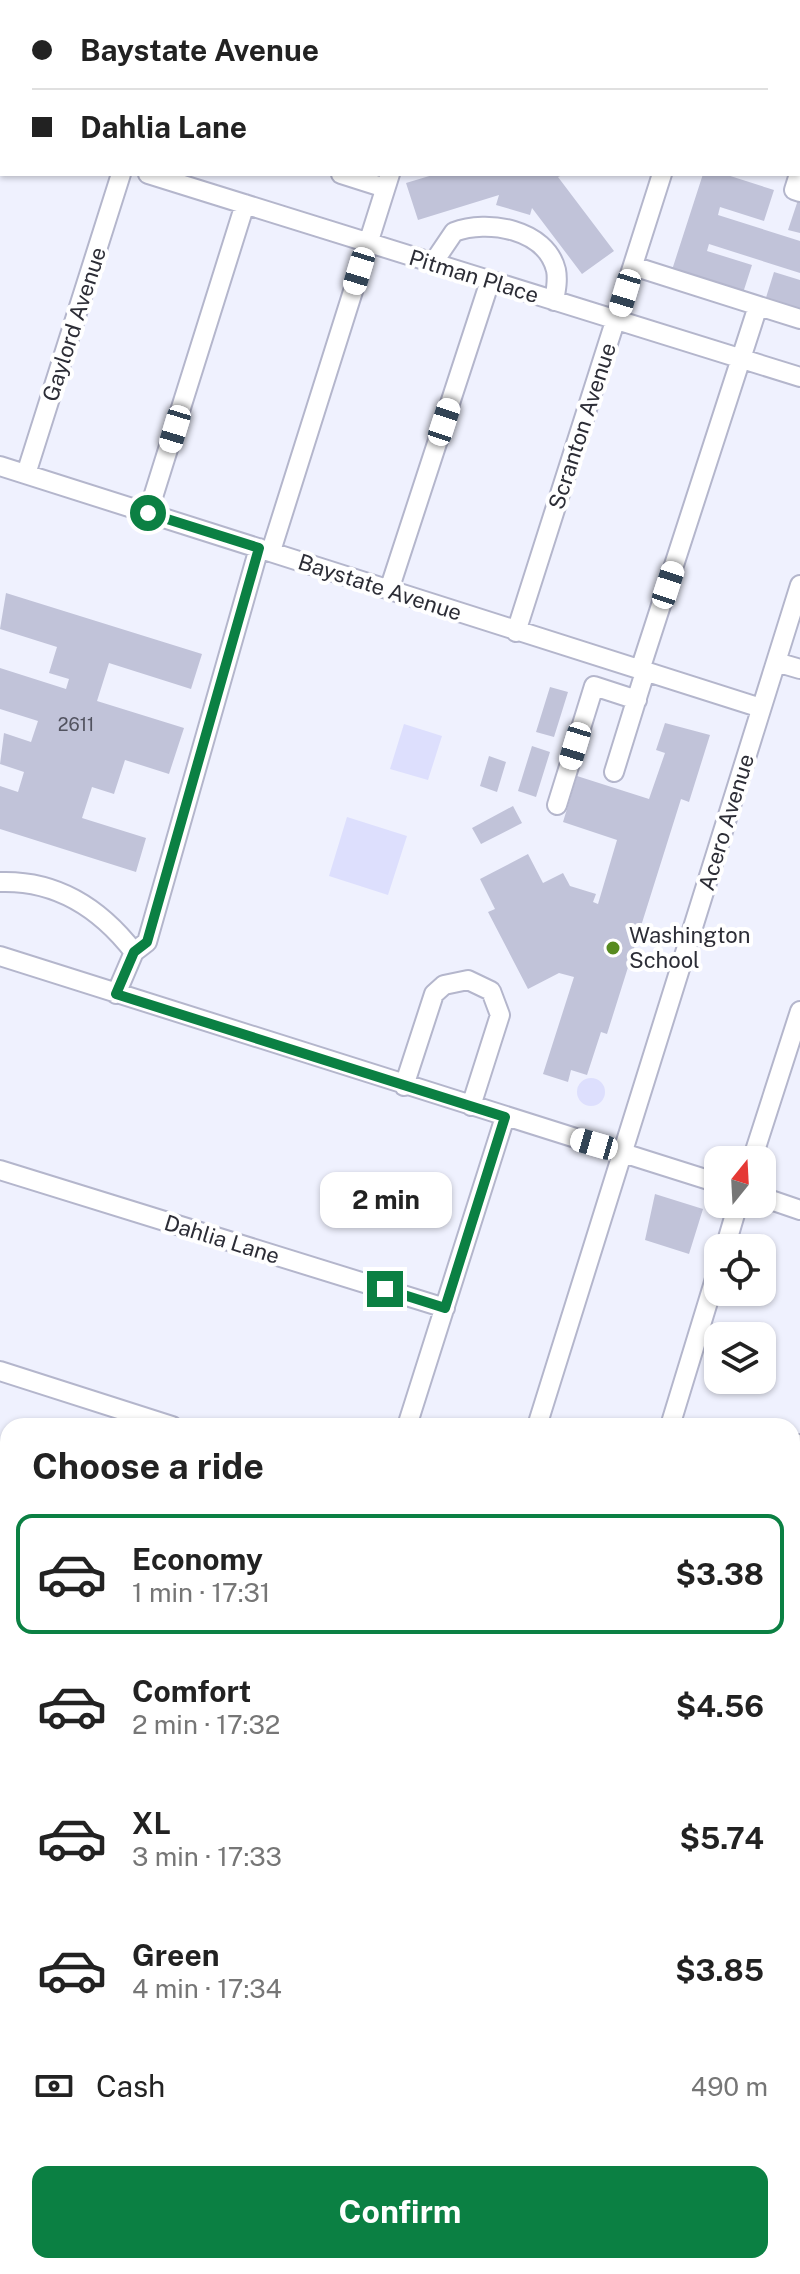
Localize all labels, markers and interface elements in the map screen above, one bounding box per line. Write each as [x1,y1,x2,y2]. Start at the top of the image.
text: Baystate Avenue [80,32,319,68]
text: Dahlia Lane [80,109,247,145]
street label: Gaylord Avenue [37,244,111,404]
street label: Pitman Place [406,244,542,308]
car [341,245,377,297]
car [607,267,643,319]
street label: Scranton Avenue [543,340,621,512]
car [425,395,463,449]
car [157,403,193,455]
route start [130,495,166,531]
street label: Baystate Avenue [295,548,465,626]
car [649,558,687,612]
house number: 2611 [58,714,94,735]
car [557,720,593,772]
street label: Acero Avenue [693,751,759,893]
place label: Washington School [629,922,750,973]
marker: Washington School [604,939,622,957]
car [568,1126,620,1162]
north arrow [704,1146,776,1218]
map controls [704,1146,776,1394]
callout: 2 min [319,1173,451,1229]
text: 2 min [352,1184,420,1215]
street label: Dahlia Lane [161,1209,283,1269]
button: locate [704,1234,776,1306]
route end [367,1271,403,1307]
button: layers [704,1322,776,1394]
text: Choose a ride [32,1445,264,1487]
icon: car [36,1538,108,1610]
text: Economy [132,1541,263,1577]
text: $3.38 [676,1556,764,1592]
text: 1 min · 17:31 [132,1577,270,1608]
icon: car [36,1670,108,1742]
text: Comfort [132,1673,251,1709]
text: $4.56 [676,1688,764,1724]
text: 2 min · 17:32 [132,1709,280,1740]
icon: car [36,1802,108,1874]
text: XL [132,1805,171,1841]
text: $5.74 [680,1820,764,1856]
text: 3 min · 17:33 [132,1841,282,1872]
icon: car [36,1934,108,2006]
text: Green [132,1937,219,1973]
text: $3.85 [675,1952,764,1988]
text: 4 min · 17:34 [132,1973,282,2004]
icon: cash [32,2064,76,2108]
text: Cash [96,2068,165,2104]
text: 490 m [691,2071,768,2102]
button: Confirm [32,2166,768,2258]

